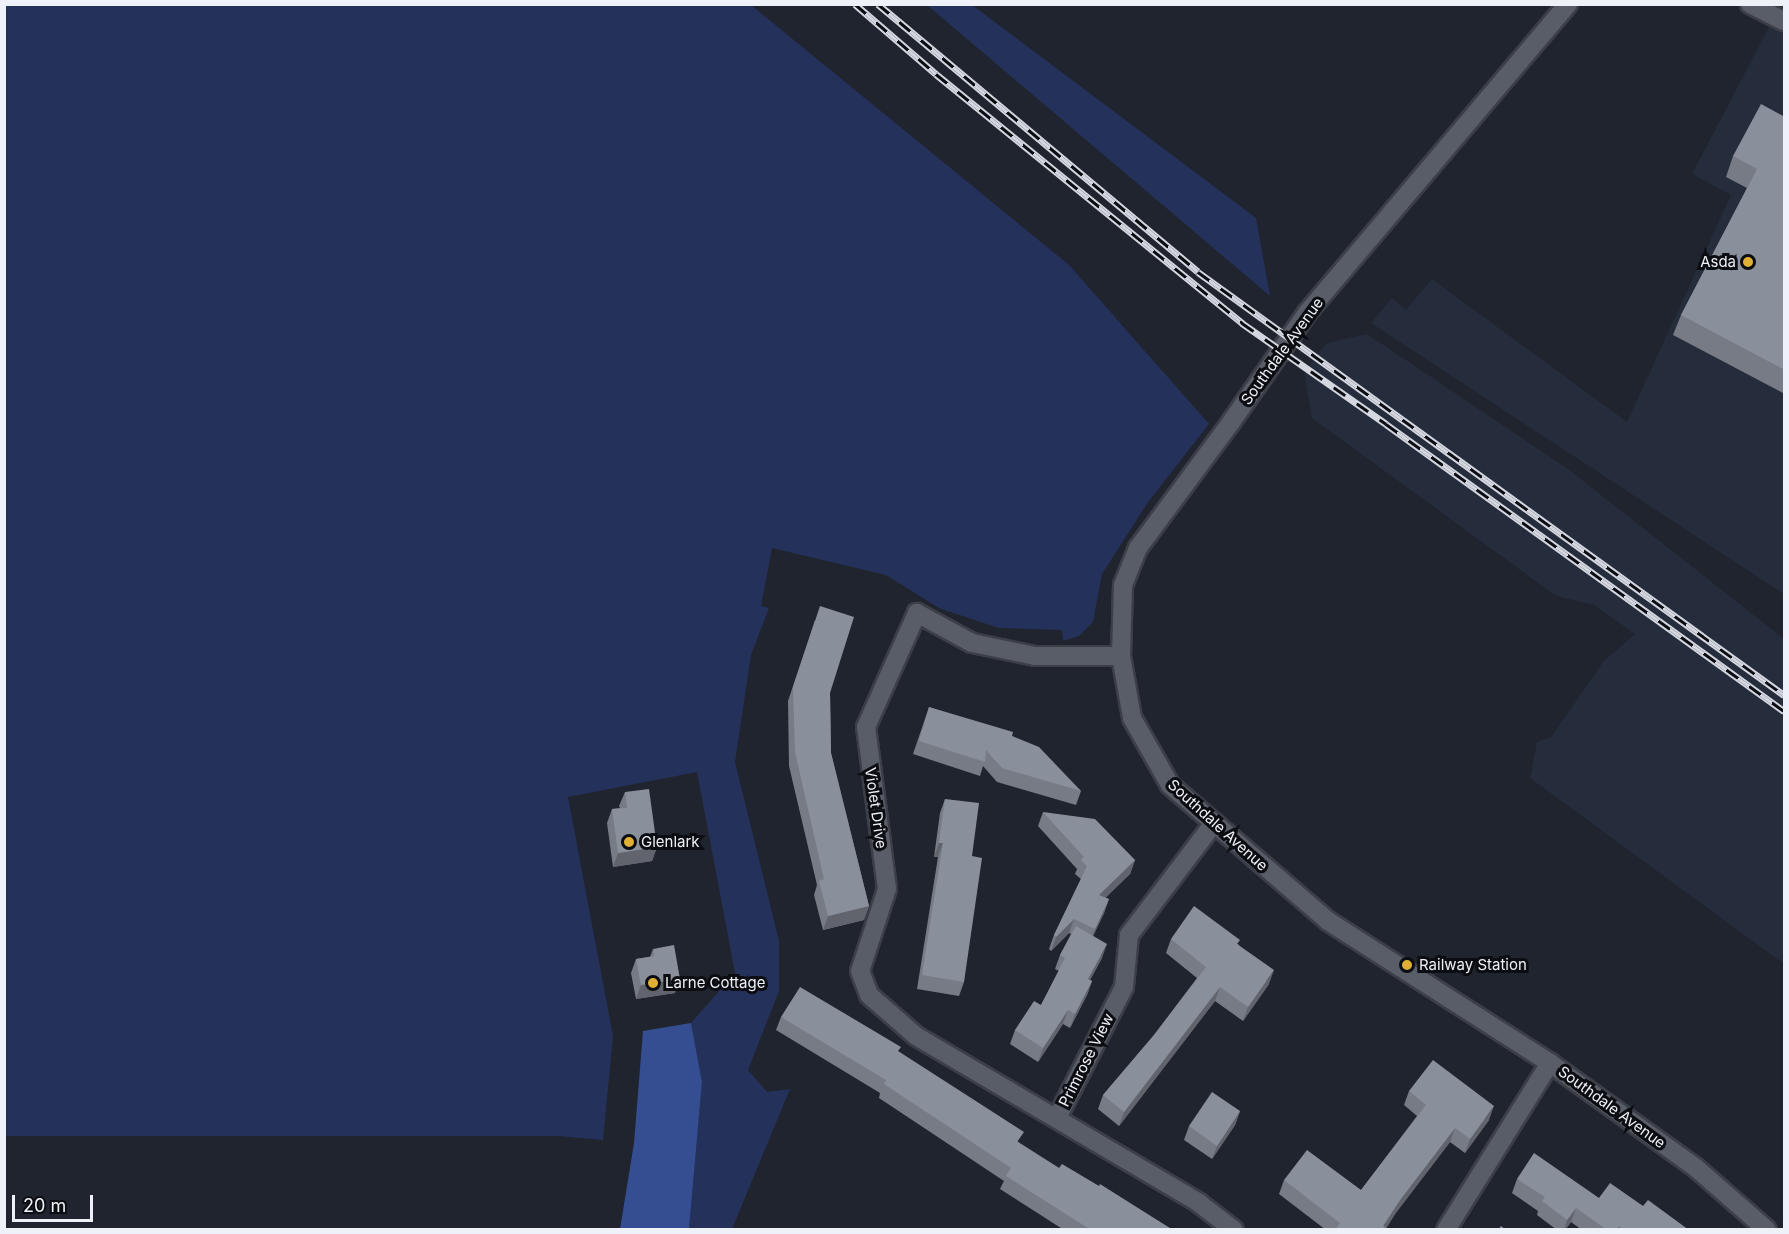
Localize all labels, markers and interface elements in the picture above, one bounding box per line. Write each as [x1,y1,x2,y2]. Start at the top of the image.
place label: Asda [1700,253,1736,271]
marker: Asda [1741,255,1755,269]
street label: Southdale Avenue [1237,294,1327,408]
street label: Violet Drive [861,766,891,850]
street label: Southdale Avenue [1164,775,1272,875]
place label: Glenlark [641,833,700,851]
marker: Glenlark [622,835,636,849]
place label: Railway Station [1419,956,1527,974]
marker: Railway Station [1400,958,1414,972]
place label: Larne Cottage [665,974,765,992]
marker: Larne Cottage [646,976,660,990]
street label: Primrose View [1055,1010,1117,1110]
street label: Southdale Avenue [1555,1062,1669,1152]
scale bar [15,1183,96,1221]
text: 20 m [23,1195,66,1216]

